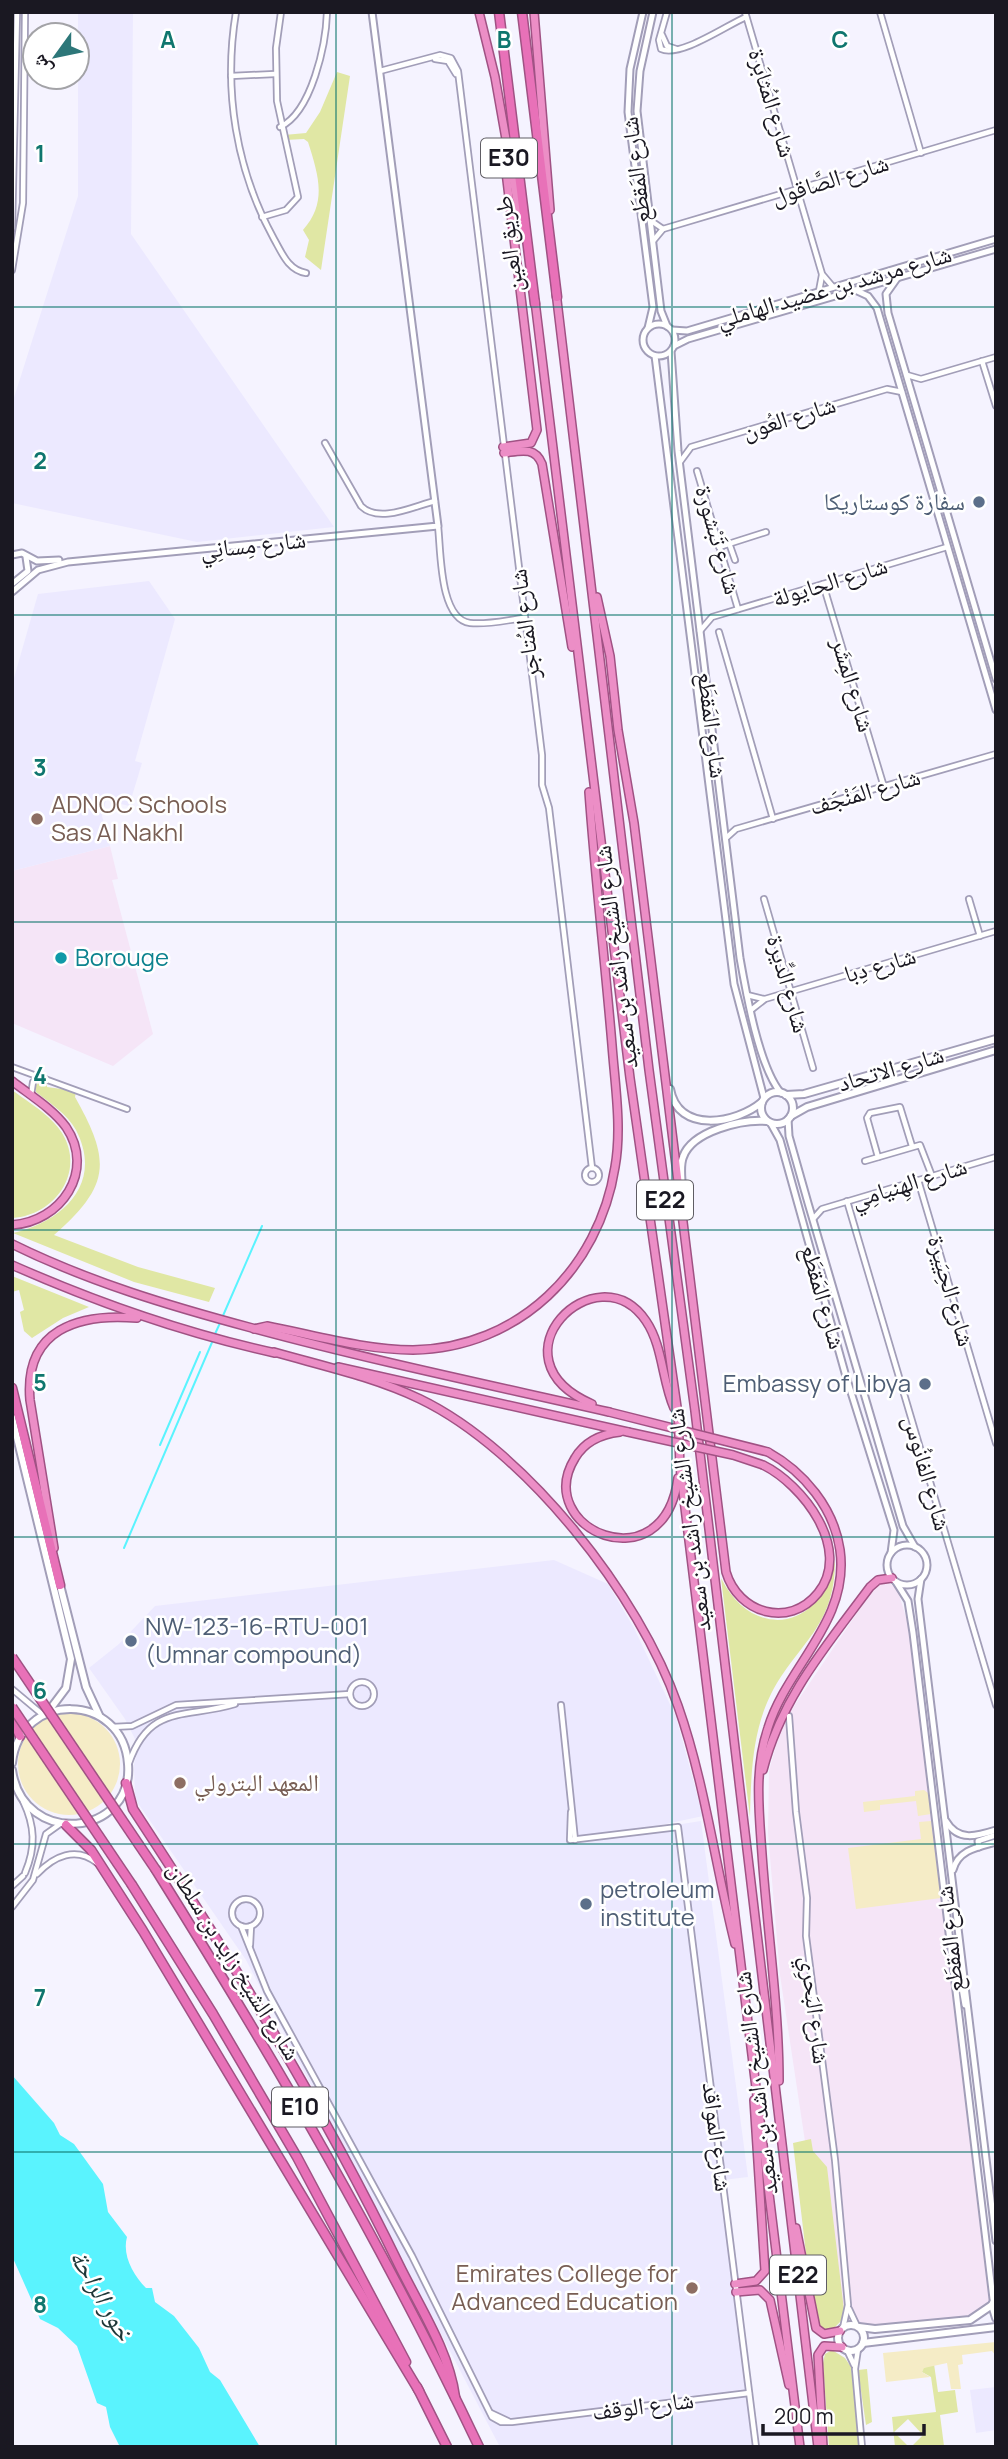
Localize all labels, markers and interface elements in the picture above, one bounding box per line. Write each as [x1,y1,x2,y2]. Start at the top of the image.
north arrow [21,21,91,91]
text: A [160,23,176,55]
text: B [497,23,511,55]
text: C [832,23,849,55]
street label: شارع المُثابَرة [741,44,806,161]
text: ش [25,50,58,81]
street label: شارع المَقطَع [612,115,657,225]
text: 1 [35,137,45,169]
road number: E30 [481,139,537,178]
street label: شارع الصَّاقول [767,145,893,212]
street label: طريق العين [485,194,530,295]
street label: شارع مرشد بن عضيد الهاملي [712,236,956,339]
street label: شارع العُون [738,387,840,446]
text: 2 [33,444,47,476]
street label: شارع تَبْشورة [688,481,751,598]
place label: سفارة كوستاريكا [824,484,965,517]
marker: سفارة كوستاريكا [971,494,987,510]
street label: شارع مِسانِي [198,522,308,570]
street label: شارع الحايولة [768,547,891,614]
street label: شارع المُتاجر [500,567,547,682]
street label: شارع المِشَر [824,633,884,736]
street label: شارع المَقطَع [691,670,736,780]
text: 3 [33,751,47,783]
street label: شارع المَنْجَف [805,759,924,822]
place label: ADNOC Schools Sas Al Nakhl [51,787,227,848]
marker: ADNOC Schools Sas Al Nakhl [29,811,45,827]
street label: شارع الشيخ راشد بن سعيد [584,844,645,1071]
street label: شارع الدِّيرة [760,931,819,1036]
street label: شارع دِبا [840,938,919,989]
place label: Borouge [75,940,169,973]
marker: Borouge [53,950,69,966]
street label: شارع الاتحاد [834,1037,947,1098]
text: 4 [33,1059,47,1091]
street label: شارع الهِنيامِي [847,1148,972,1219]
road number: E22 [637,1180,693,1219]
street label: شارع الحِيَيرة [921,1231,984,1350]
street label: شارع المَقطَع [794,1241,855,1353]
text: 5 [33,1366,47,1398]
place label: Embassy of Libya [723,1366,911,1399]
marker: Embassy of Libya [917,1376,933,1392]
street label: شارع الشيخ راشد بن سعيد [657,1407,718,1634]
street label: شارع الفانُوس [896,1411,961,1534]
place label: NW-123-16-RTU-001 (Umnar compound) [145,1609,369,1670]
marker: NW-123-16-RTU-001 (Umnar compound) [123,1633,139,1649]
text: 6 [33,1674,47,1706]
place label: المعهد البترولي [194,1765,319,1802]
marker: المعهد البترولي [172,1775,188,1791]
street label: شارع الشيخ زايد بن سلطان [161,1855,310,2066]
place label: petroleum institute [600,1872,715,1933]
street label: شارع المَقطَع [927,1884,971,1994]
marker: petroleum institute [578,1896,594,1912]
street label: شارع البَحرِي [789,1954,839,2066]
street label: شارع الشيخ راشد بن سعيد [724,1970,785,2197]
text: 7 [34,1981,46,2013]
street label: شارع المواقد [695,2080,742,2193]
road number: E10 [272,2088,328,2126]
water label: خور الراحة [62,2242,144,2347]
place label: Emirates College for Advanced Education [451,2256,678,2317]
road number: E22 [770,2256,826,2294]
marker: Emirates College for Advanced Education [684,2280,700,2296]
text: 8 [33,2288,47,2320]
street label: شارع الوقف [590,2382,696,2427]
scale bar [763,2392,924,2436]
text: 200 m [774,2402,834,2430]

